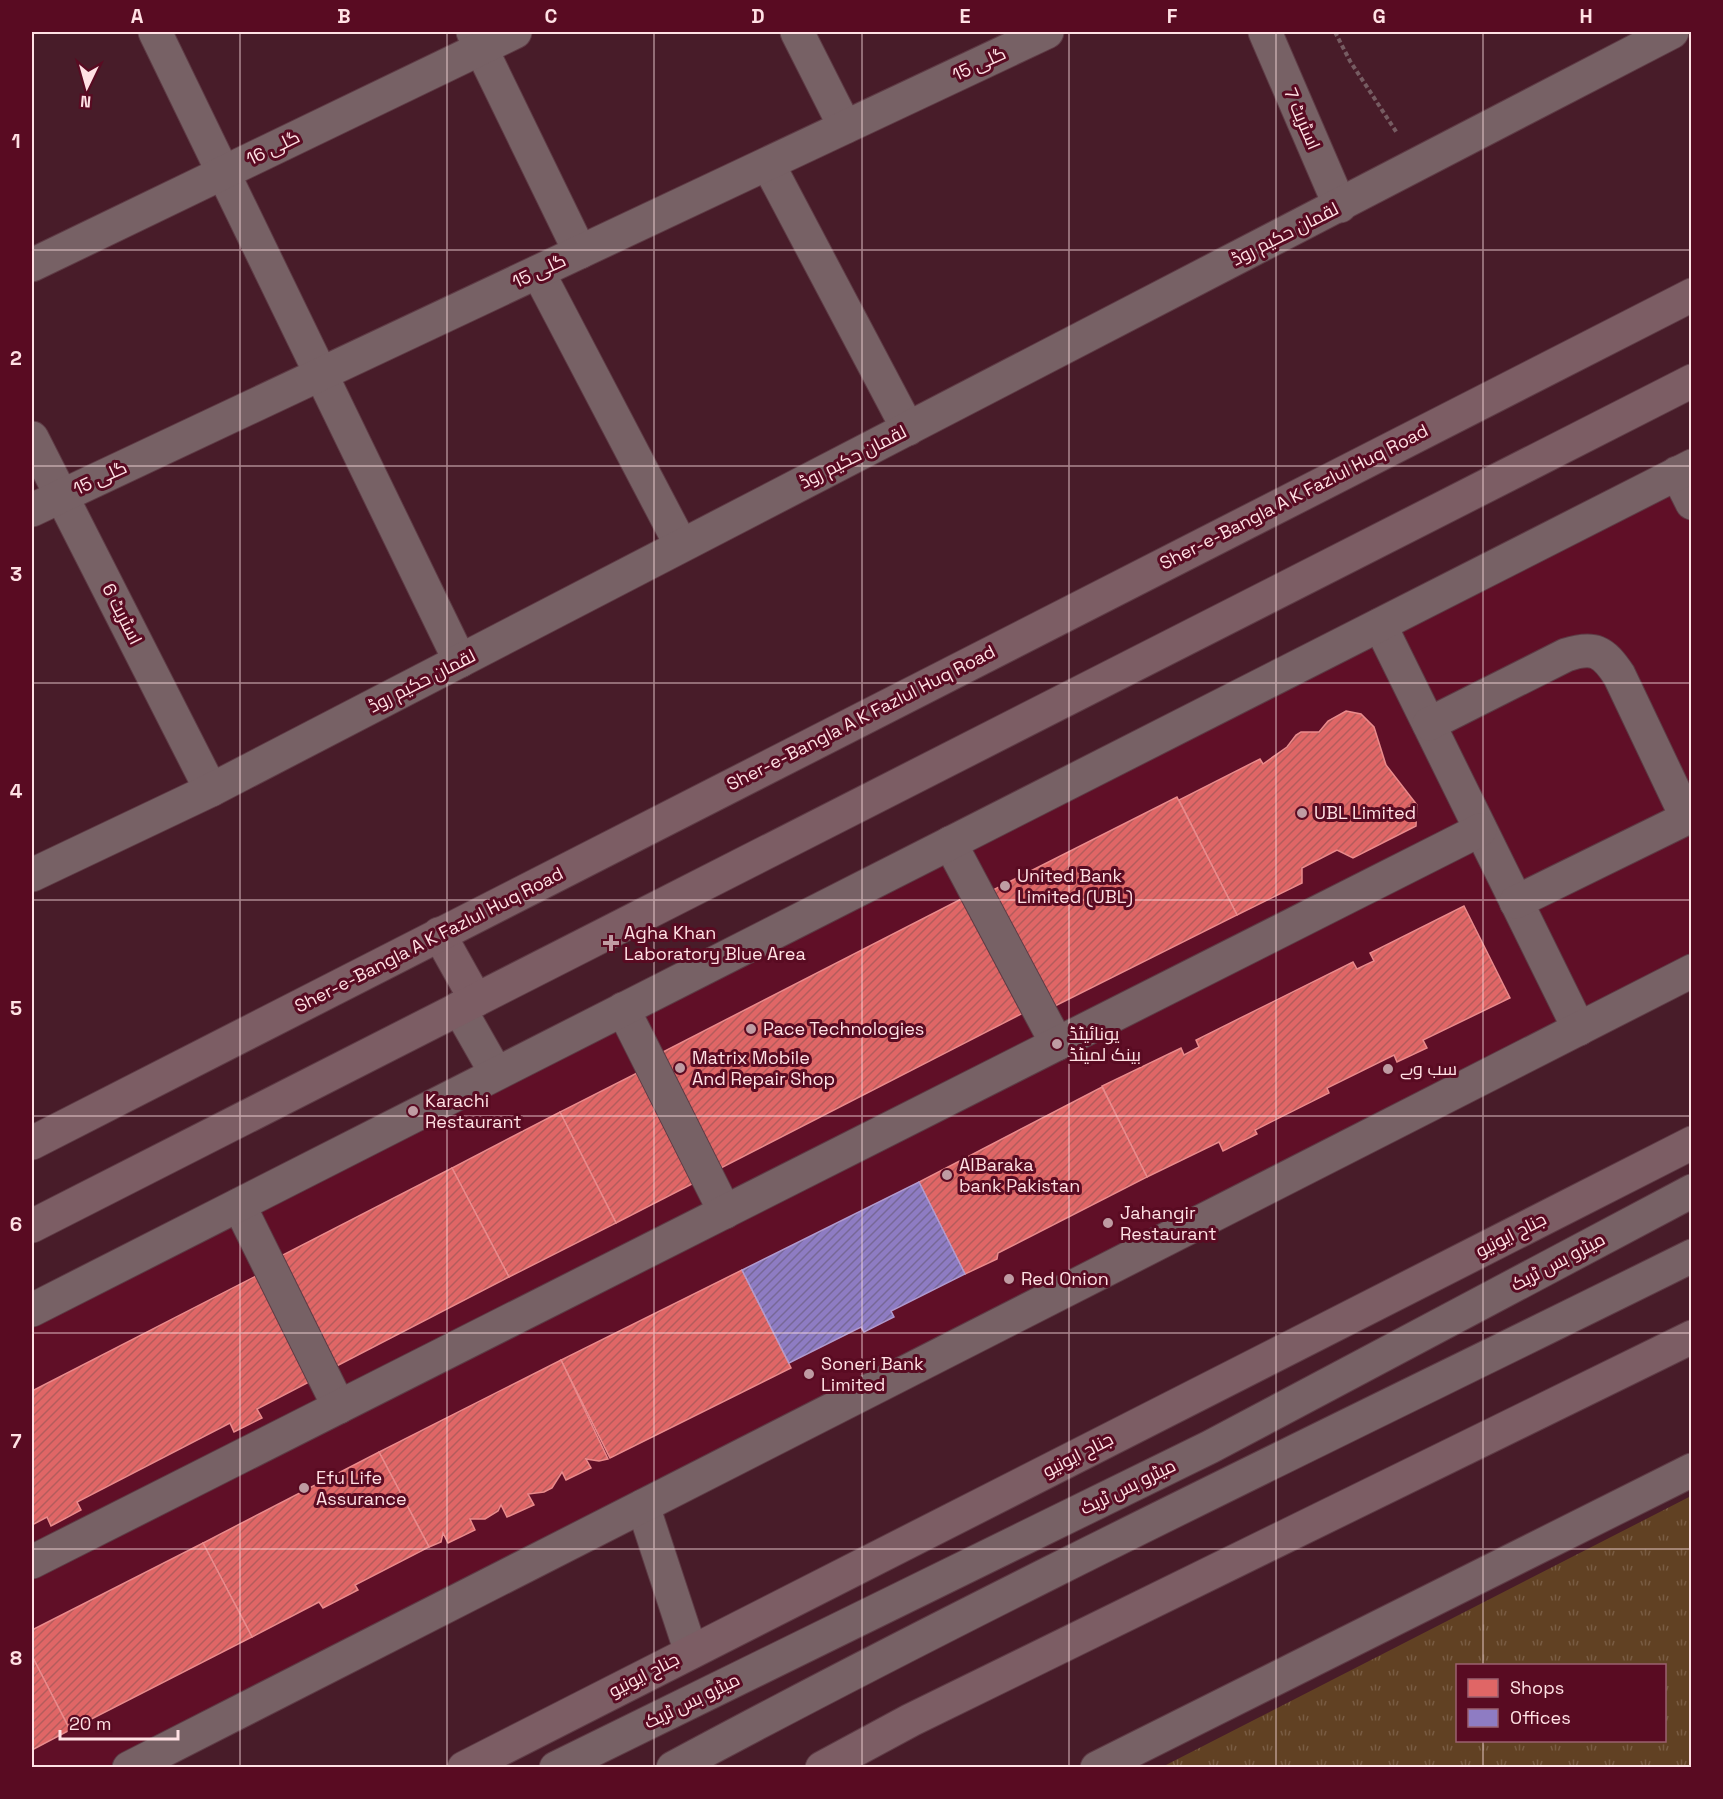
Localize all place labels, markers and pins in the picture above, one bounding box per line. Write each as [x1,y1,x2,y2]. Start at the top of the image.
place label: UBL Limited [1314,801,1416,824]
marker: UBL Limited [1295,806,1309,820]
place label: United Bank Limited (UBL) [1017,864,1133,908]
marker: United Bank Limited (UBL) [998,879,1012,893]
place label: Agha Khan Laboratory Blue Area [624,921,806,965]
marker: Agha Khan Laboratory Blue Area [602,934,620,952]
place label: Pace Technologies [763,1017,924,1040]
marker: Pace Technologies [744,1022,758,1036]
place label: یونائیٹڈ بینک لمیٹڈ [1069,1022,1141,1066]
marker: یونائیٹڈ بینک لمیٹڈ [1050,1037,1064,1051]
place label: Matrix Mobile And Repair Shop [692,1046,835,1090]
place label: سب وے [1400,1057,1457,1080]
marker: Matrix Mobile And Repair Shop [673,1061,687,1075]
marker: سب وے [1381,1062,1395,1076]
place label: Karachi Restaurant [425,1089,522,1133]
marker: Karachi Restaurant [406,1104,420,1118]
place label: AlBaraka bank Pakistan [959,1153,1080,1197]
marker: AlBaraka bank Pakistan [940,1168,954,1182]
place label: Jahangir Restaurant [1120,1201,1217,1245]
marker: Jahangir Restaurant [1101,1216,1115,1230]
place label: Red Onion [1021,1267,1109,1290]
marker: Red Onion [1002,1272,1016,1286]
place label: Soneri Bank Limited [821,1352,924,1396]
marker: Soneri Bank Limited [802,1367,816,1381]
place label: Efu Life Assurance [316,1466,407,1510]
marker: Efu Life Assurance [297,1481,311,1495]

